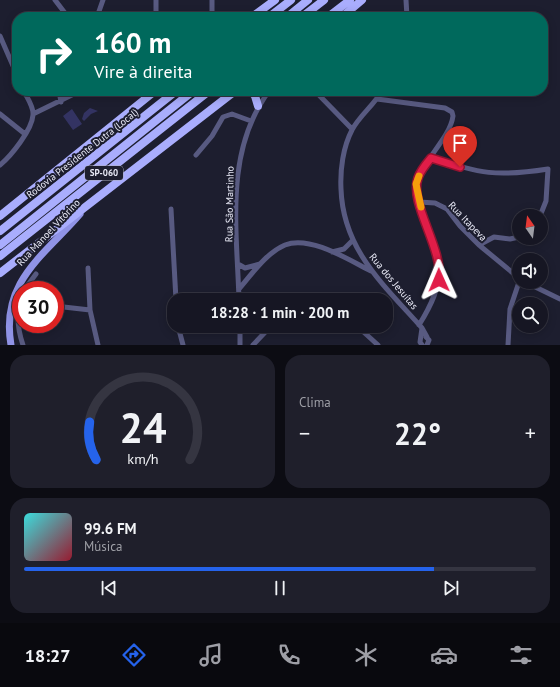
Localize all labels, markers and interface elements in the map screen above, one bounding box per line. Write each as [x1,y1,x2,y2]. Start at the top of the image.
text: 160 m [94,24,171,61]
icon: right [28,28,80,80]
text: Vire à direita [94,60,192,83]
street label: Rodovia Presidente Dutra (Local) [24,106,141,201]
pin [443,126,477,167]
icon: arrive [449,132,471,154]
road number: SP-060 [85,166,123,180]
street label: Rua São Martinho [222,166,237,242]
street label: Rua Manoel Vitórino [14,196,83,269]
street label: Rua Itapeva [446,199,490,244]
north arrow [512,209,548,245]
map controls [512,209,548,333]
street label: Rua dos Jesuítas [366,251,421,312]
button: sound [512,253,548,289]
position arrow [418,259,460,301]
speed limit sign: 30 [12,281,64,333]
button: search [512,297,548,333]
text: 18:28 · 1 min · 200 m [211,303,349,322]
text: Clima [299,394,331,411]
text: 24 [119,400,166,453]
text: 22° [394,414,441,453]
text: − [299,419,310,447]
text: + [525,419,536,447]
text: km/h [127,448,158,467]
text: 99.6 FM [84,519,137,538]
text: Música [84,538,123,555]
icon: previous [98,577,120,599]
icon: pause [269,577,291,599]
icon: next [440,577,462,599]
icon: directions [120,641,148,669]
icon: music [197,641,225,669]
icon: phone [275,641,303,669]
icon: climate [352,641,380,669]
icon: car [430,641,458,669]
icon: filters [507,641,535,669]
text: 18:27 [25,644,70,667]

